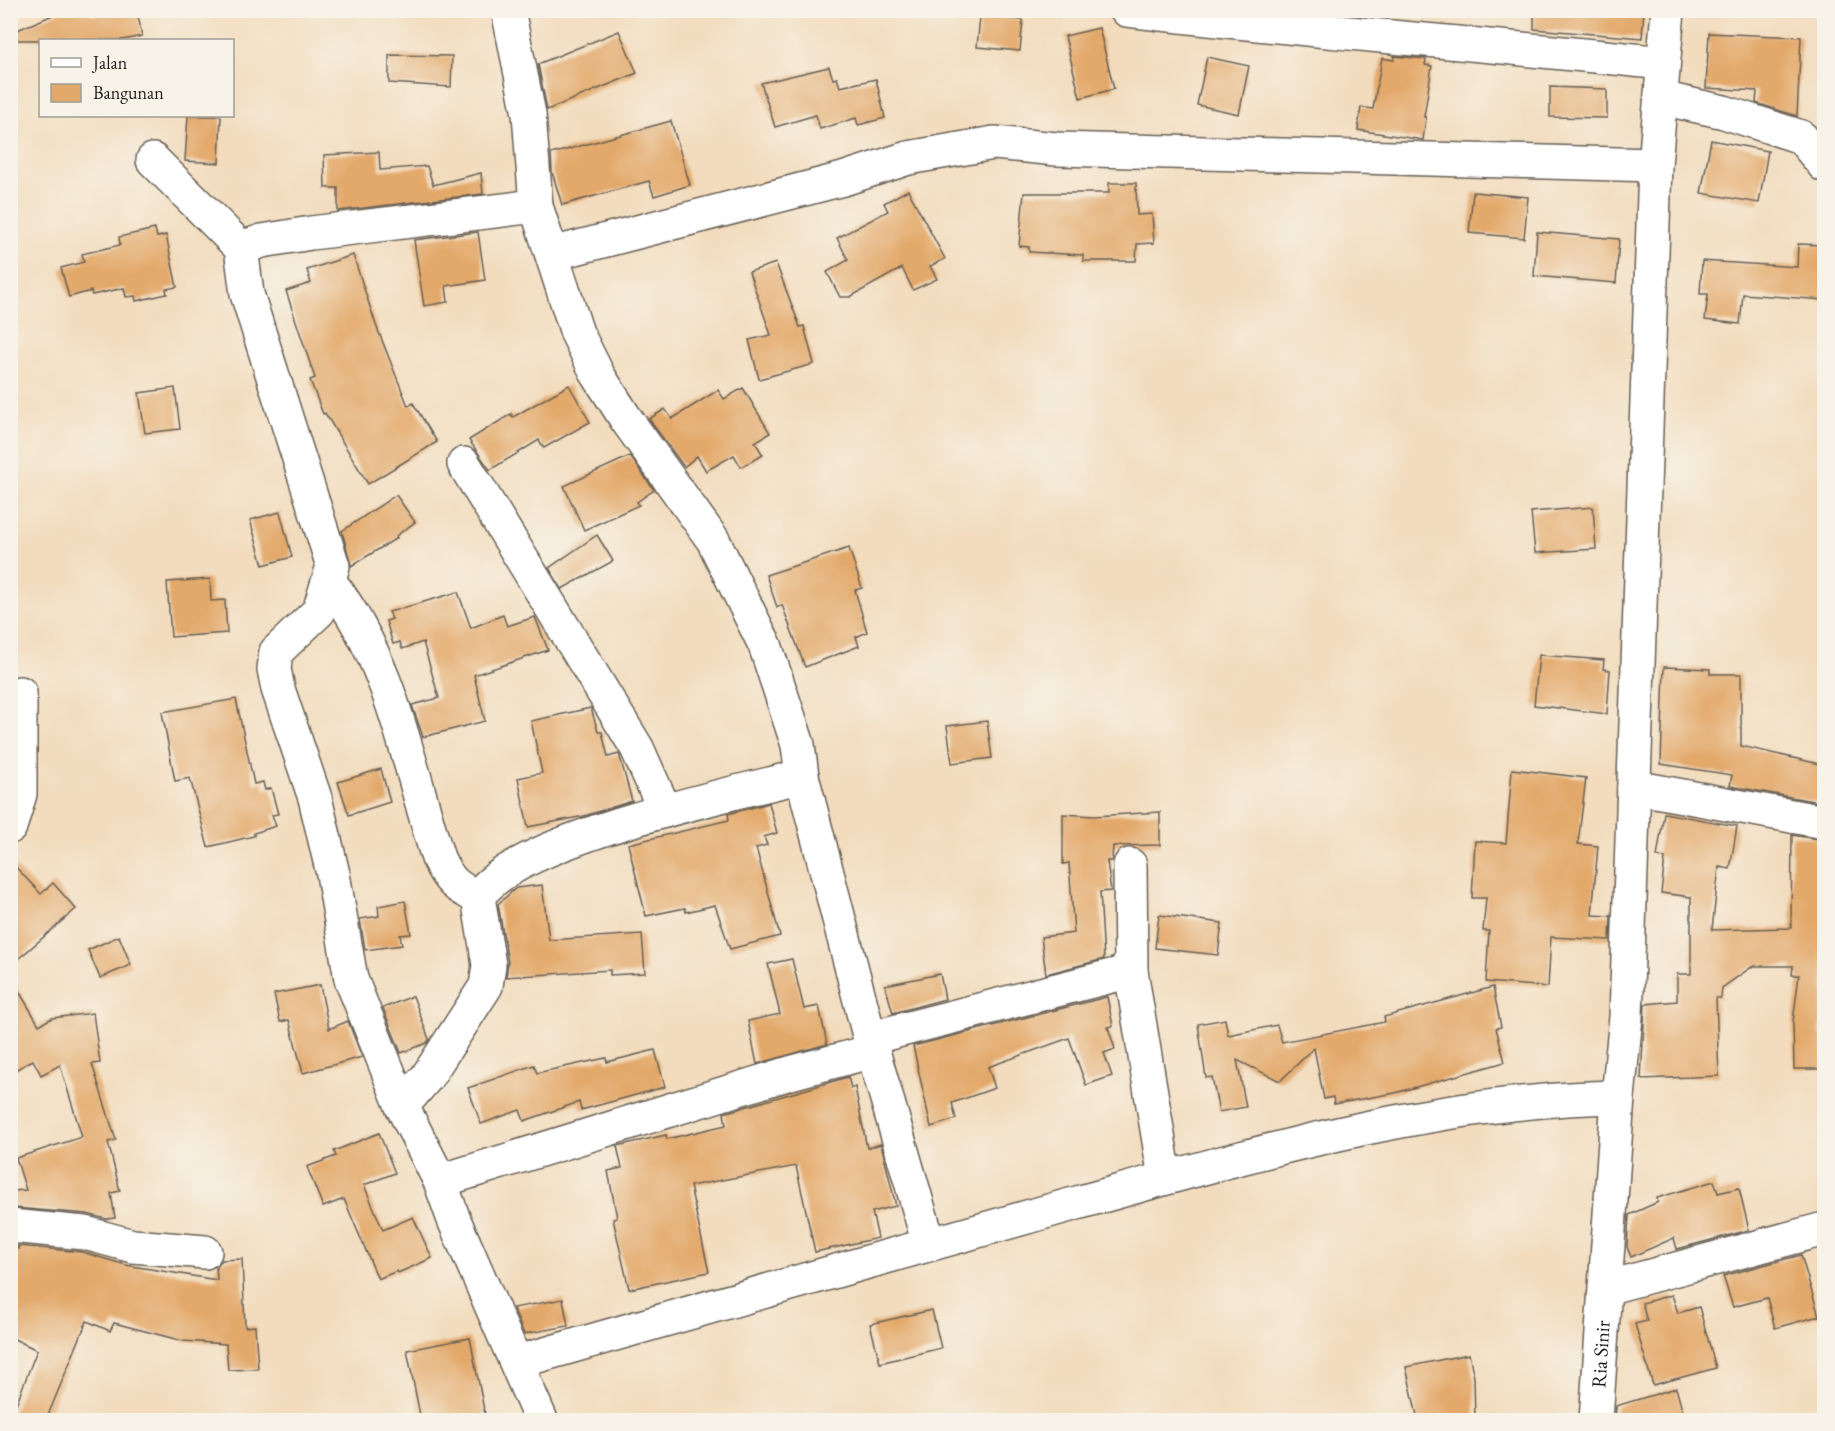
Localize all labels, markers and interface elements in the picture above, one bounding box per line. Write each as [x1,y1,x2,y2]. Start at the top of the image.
legend [39,39,234,117]
text: Jalan [91,51,128,74]
text: Bangunan [93,81,164,104]
street label: Ria Sinir [1585,1319,1616,1389]

